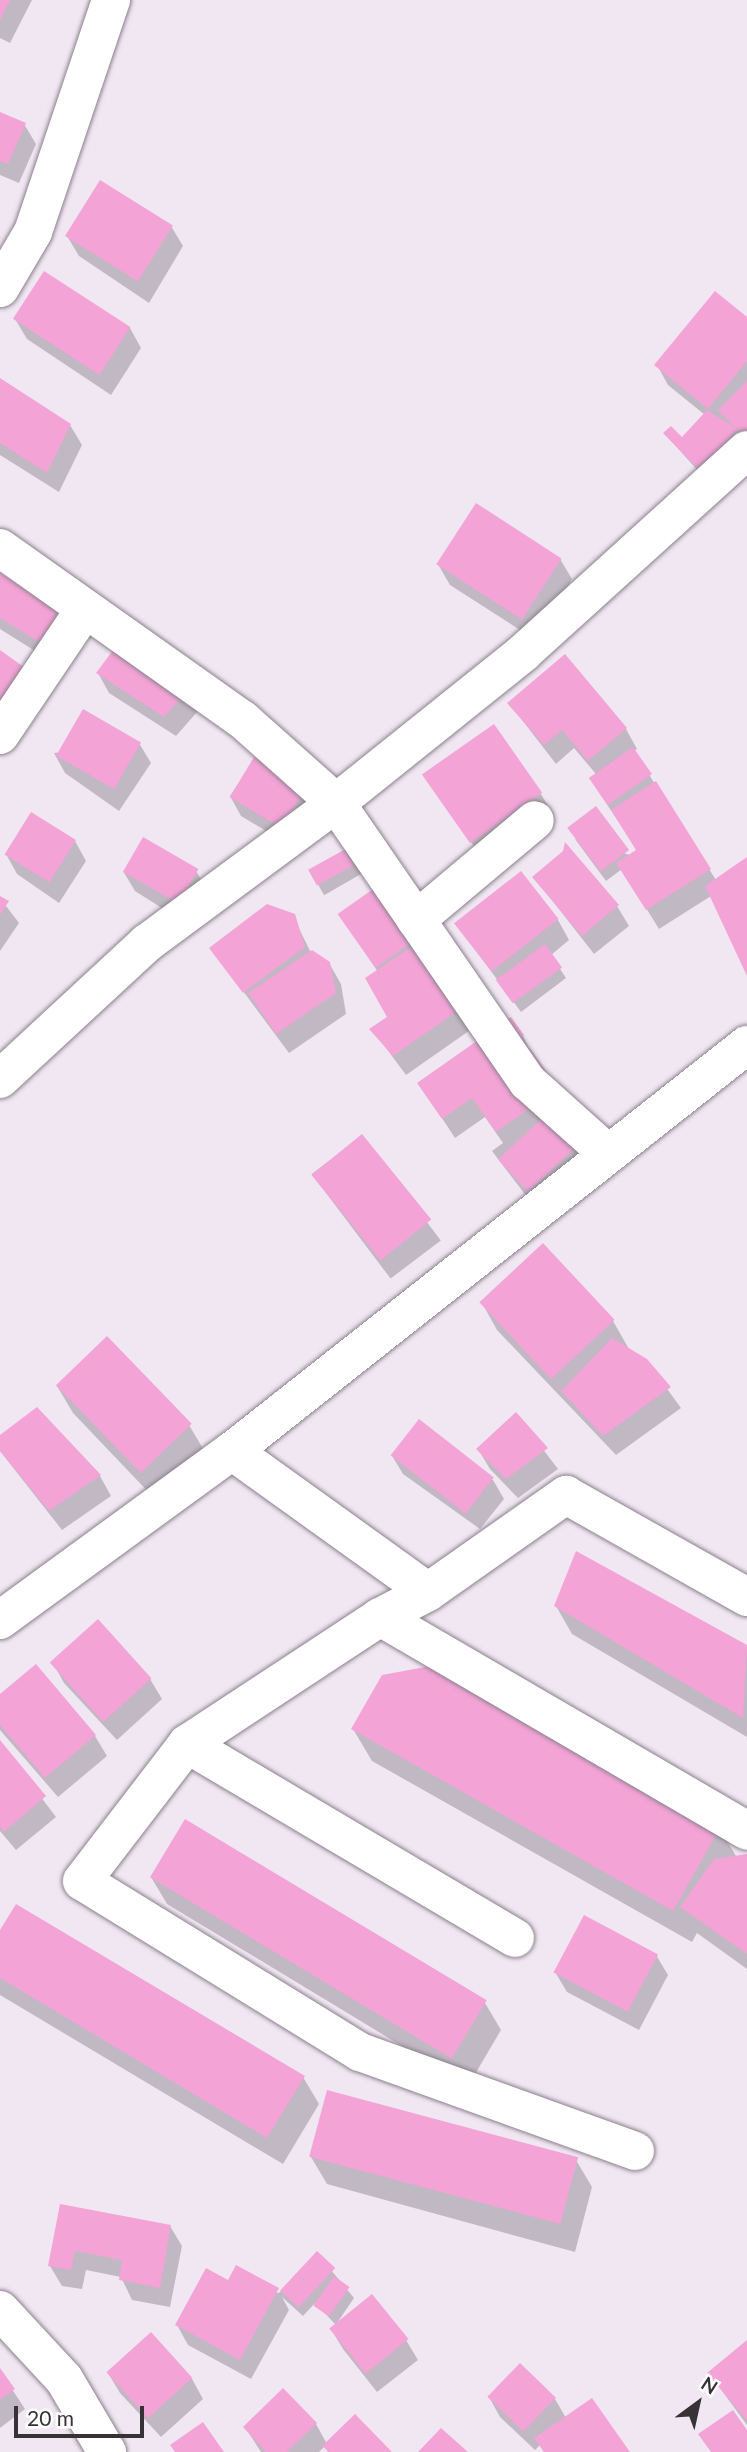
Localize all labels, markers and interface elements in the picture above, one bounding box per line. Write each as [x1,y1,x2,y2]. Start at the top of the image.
north arrow [663,2368,733,2438]
text: N [697,2371,722,2399]
scale bar [18,2392,147,2436]
text: 20 m [27,2405,74,2430]

